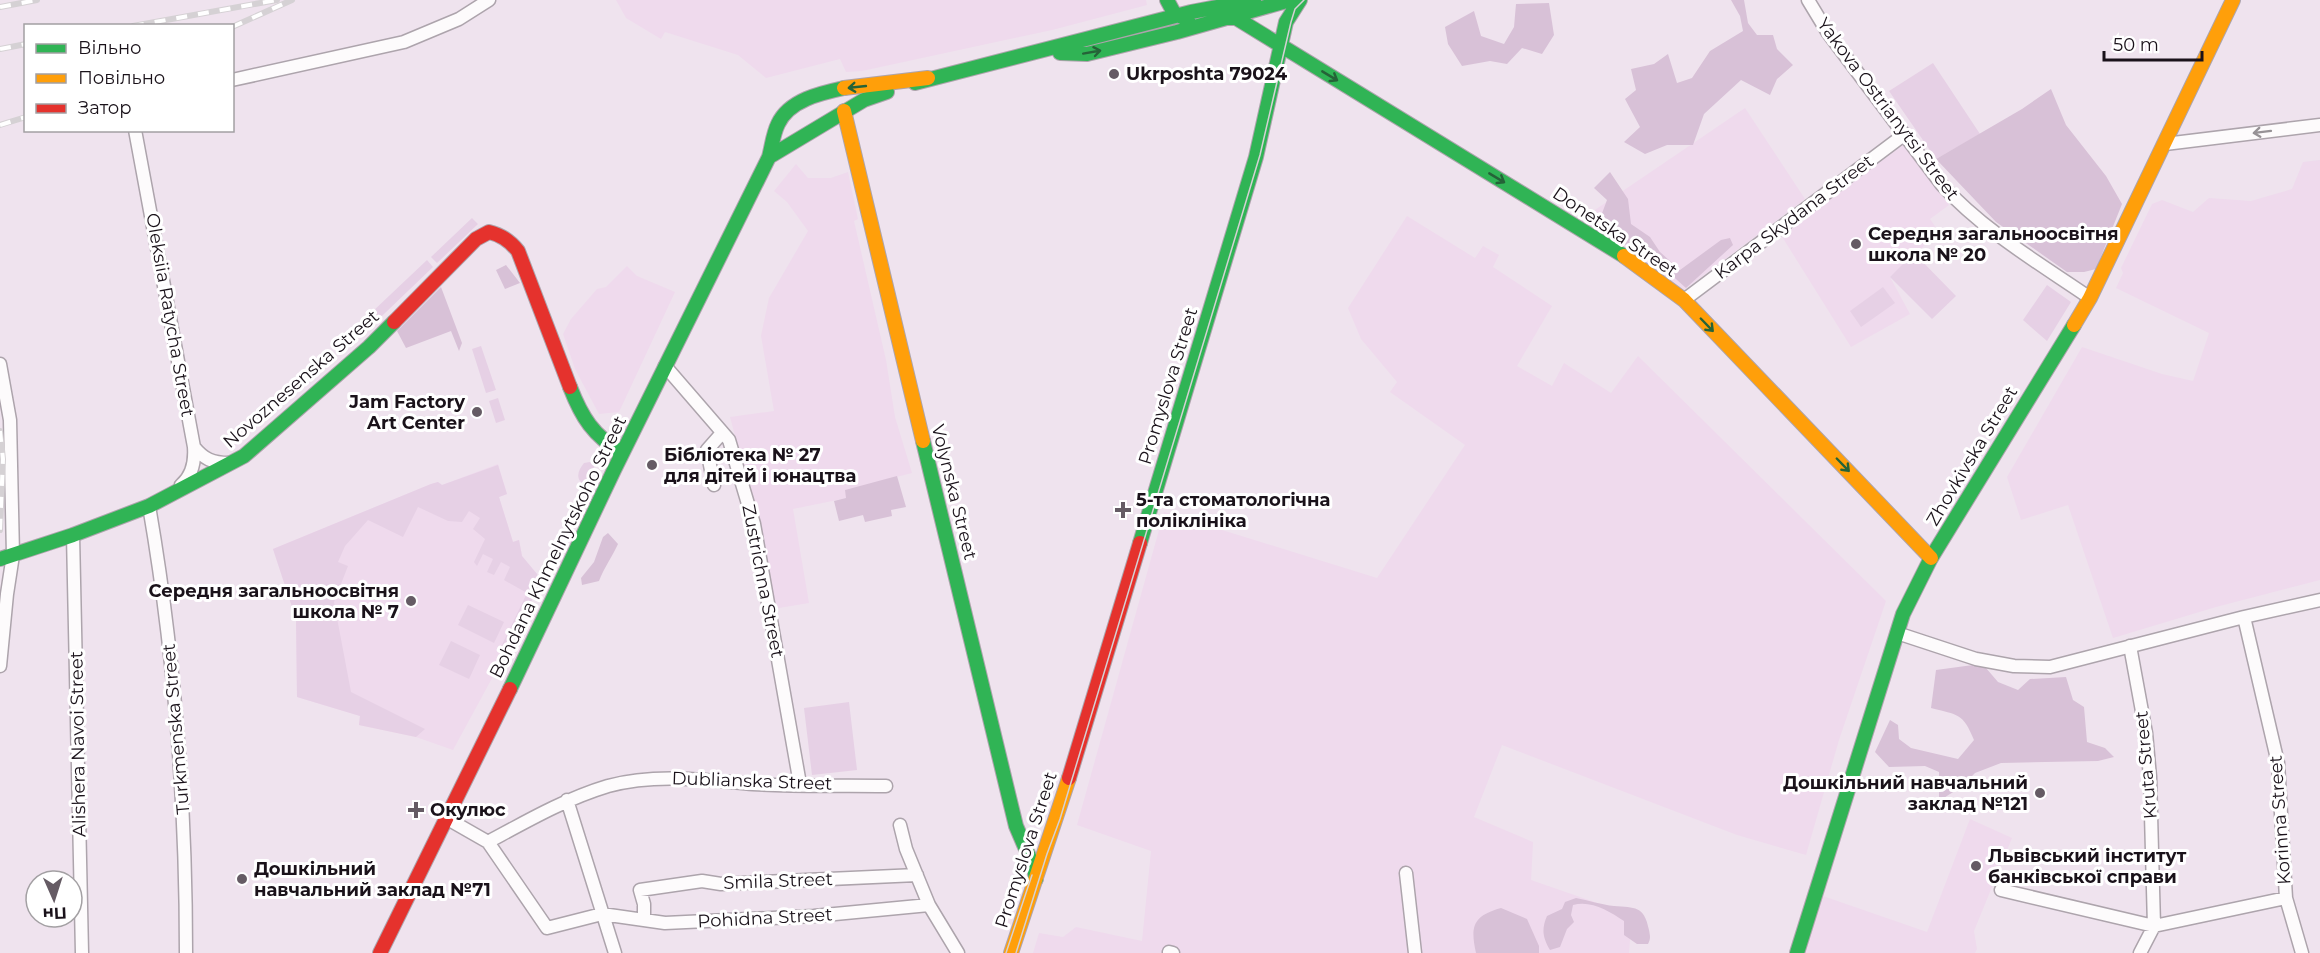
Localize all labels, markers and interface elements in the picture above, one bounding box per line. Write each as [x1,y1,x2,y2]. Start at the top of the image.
street label: Yakova Ostrianytsi Street [1812,14,1964,204]
legend [24,24,234,132]
scale bar [2104,24,2202,62]
text: 50 m [2113,34,2159,56]
text: Вільно [78,37,142,59]
one-way arrow [1082,46,1101,57]
place label: Ukrposhta 79024 [1126,63,1288,85]
text: Повільно [78,67,165,89]
marker: Ukrposhta 79024 [1107,67,1121,81]
one-way arrow [1321,71,1338,83]
one-way arrow [847,82,867,93]
text: Затор [78,97,132,119]
one-way arrow [2253,127,2272,138]
street label: Karpa Skydana Street [1710,150,1878,284]
one-way arrow [1488,172,1505,184]
street label: Donetska Street [1548,182,1682,282]
street label: Oleksiia Ratycha Street [141,211,199,419]
place label: Середня загальноосвітня школа № 20 [1868,223,2119,266]
marker: Середня загальноосвітня школа № 20 [1849,237,1863,251]
street label: Novoznesenska Street [219,305,383,453]
street label: Promyslova Street [1134,305,1202,467]
one-way arrow [1700,317,1714,332]
street label: Zhovkivska Street [1922,382,2022,530]
place label: Jam Factory Art Center [348,391,465,434]
marker: Jam Factory Art Center [470,405,484,419]
street label: Bohdana Khmelnytskoho Street [485,412,631,682]
street label: Volynska Street [927,422,981,562]
place label: Бібліотека № 27 для дітей і юнацтва [664,444,856,487]
marker: Бібліотека № 27 для дітей і юнацтва [645,458,659,472]
one-way arrow [1835,458,1850,473]
place label: 5-та стоматологічна поліклініка [1136,489,1330,532]
marker: 5-та стоматологічна поліклініка [1114,501,1132,519]
street label: Zustrichna Street [737,502,789,660]
place label: Середня загальноосвітня школа № 7 [148,580,399,623]
marker: Середня загальноосвітня школа № 7 [404,594,418,608]
street label: Turkmenska Street [158,643,194,815]
street label: Alishera Navoi Street [65,651,91,837]
street label: Kruta Street [2130,710,2162,820]
street label: Korinna Street [2265,755,2295,885]
street label: Dublianska Street [671,767,833,795]
street label: Promyslova Street [990,769,1062,931]
place label: Дошкільний навчальний заклад №121 [1783,772,2028,815]
marker: Дошкільний навчальний заклад №121 [2033,786,2047,800]
place label: Окулюс [430,799,506,821]
marker: Окулюс [407,801,425,819]
place label: Львівський інститут банківської справи [1988,845,2187,888]
place label: Дошкільний навчальний заклад №71 [254,858,491,901]
marker: Львівський інститут банківської справи [1969,859,1983,873]
street label: Smila Street [723,868,833,894]
north arrow [24,869,84,929]
marker: Дошкільний навчальний заклад №71 [235,872,249,886]
text: Пн [42,903,67,924]
street label: Pohidna Street [697,903,833,933]

